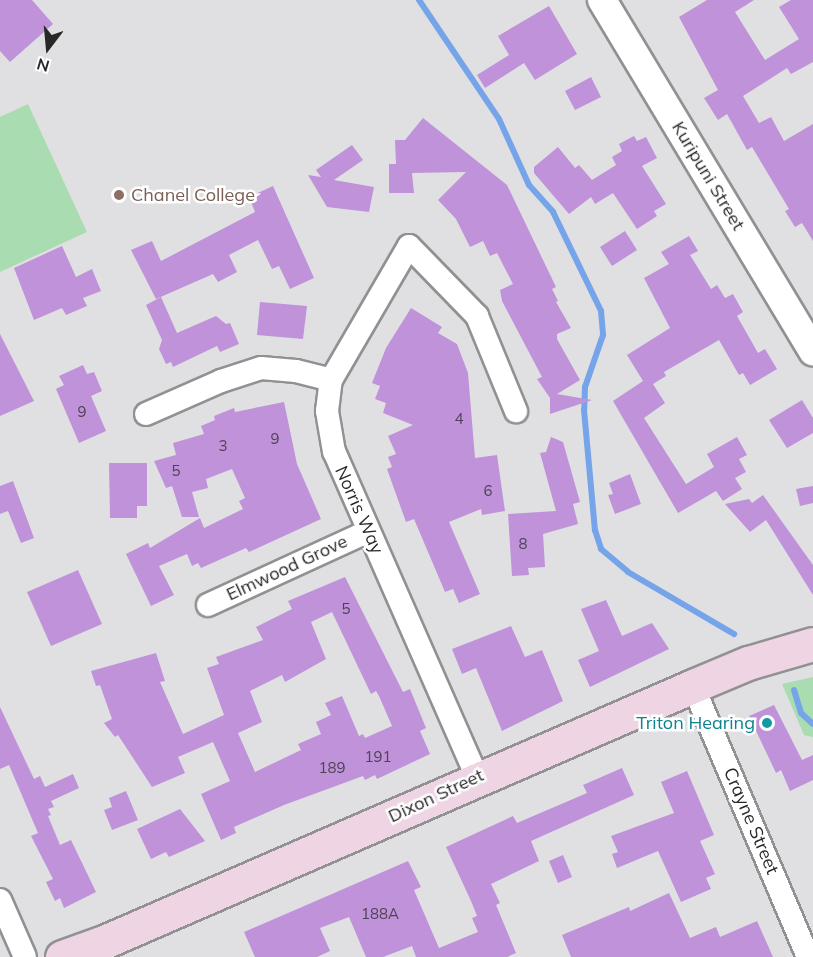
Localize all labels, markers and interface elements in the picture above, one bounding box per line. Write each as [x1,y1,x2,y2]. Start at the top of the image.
north arrow [18,18,78,78]
text: N [34,54,52,77]
street label: Kuripuni Street [667,118,749,234]
place label: Chanel College [131,184,255,206]
marker: Chanel College [112,188,126,202]
house number: 9 [78,403,86,421]
house number: 4 [455,410,463,428]
house number: 9 [271,430,279,448]
house number: 3 [219,437,227,455]
house number: 5 [172,462,180,480]
street label: Norris Way [330,463,388,557]
house number: 6 [484,482,492,500]
street label: Elmwood Grove [223,531,351,605]
house number: 8 [519,535,527,553]
house number: 5 [342,600,350,618]
place label: Triton Hearing [636,712,755,734]
marker: Triton Hearing [760,716,774,730]
house number: 191 [365,748,391,766]
house number: 189 [319,759,345,777]
street label: Crayne Street [719,764,783,878]
street label: Dixon Street [385,765,487,827]
house number: 188A [361,905,399,923]

